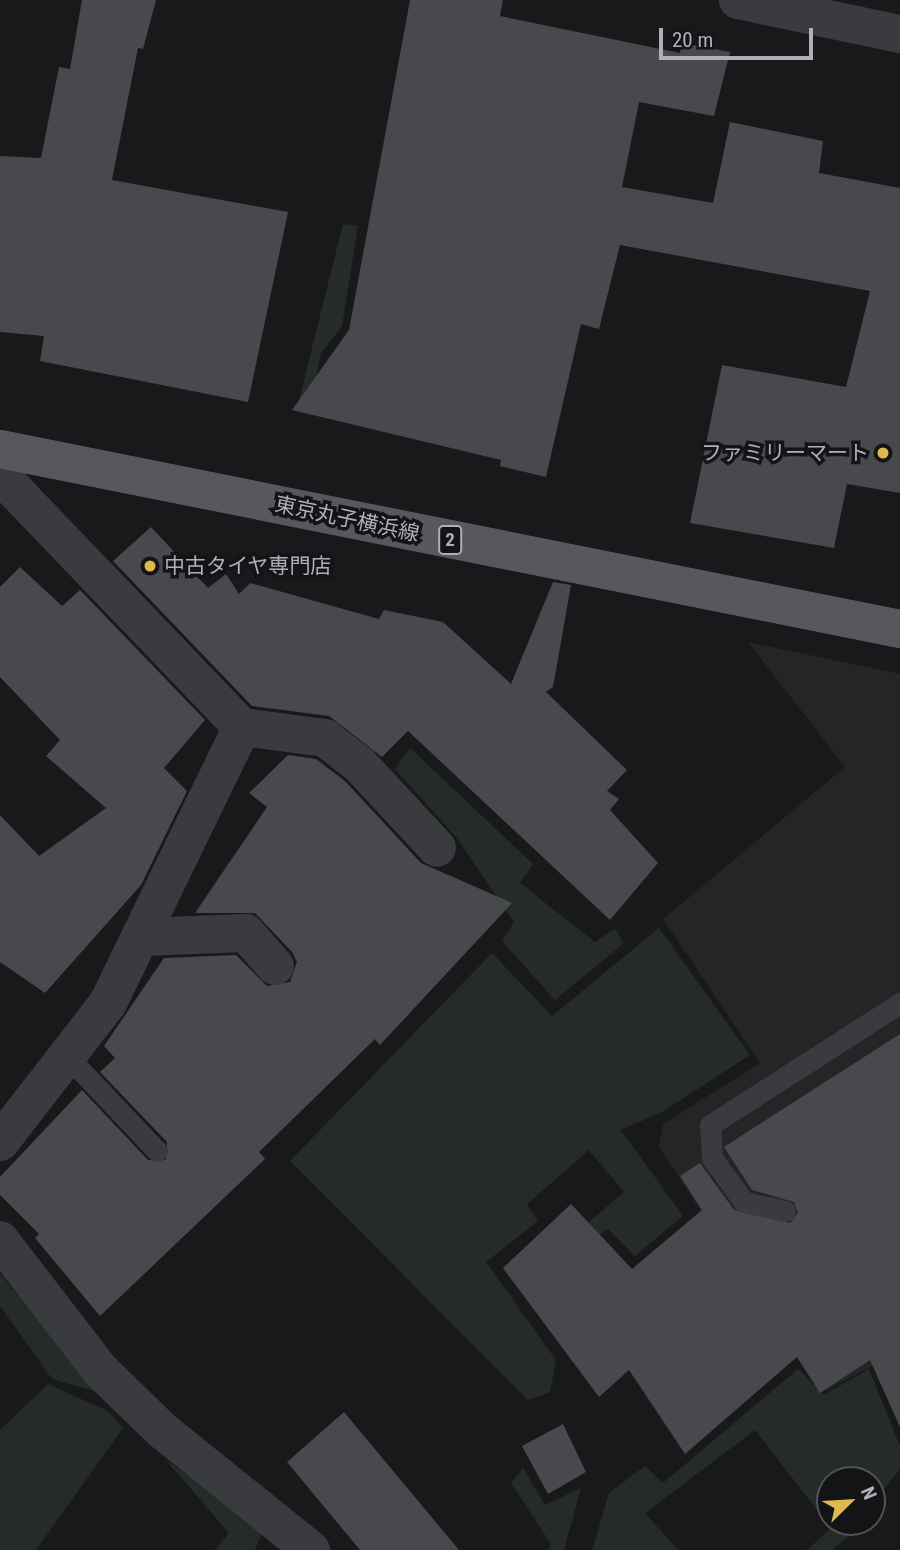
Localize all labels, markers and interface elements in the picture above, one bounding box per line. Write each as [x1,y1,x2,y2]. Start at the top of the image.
scale bar [662,14,816,58]
text: 20 m [672,28,713,52]
place label: ファミリーマート [701,440,869,466]
marker: ファミリーマート [875,445,891,461]
street label: 東京丸子横浜線 [272,491,422,547]
road number: 2 [438,524,462,555]
place label: 中古タイヤ専門店 [164,553,332,579]
marker: 中古タイヤ専門店 [142,558,158,574]
north arrow [816,1466,886,1536]
text: N [856,1483,882,1503]

